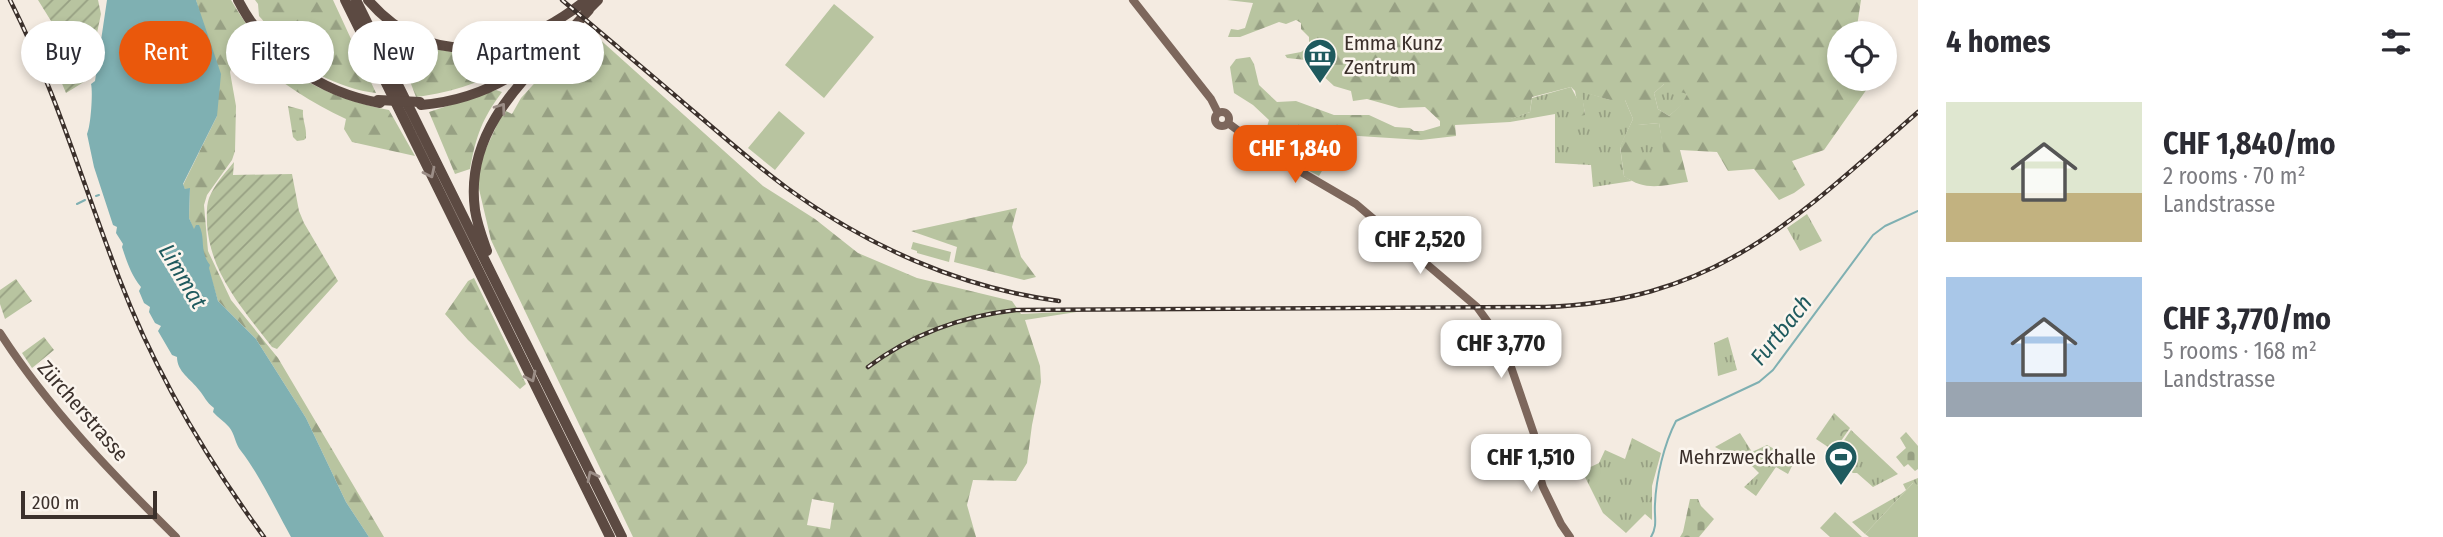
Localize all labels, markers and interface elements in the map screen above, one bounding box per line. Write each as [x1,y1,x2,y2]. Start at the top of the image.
chip: Buy [21,21,105,84]
chip: Rent [119,21,212,84]
chip: Filters [226,21,334,84]
chip: New [348,21,438,84]
chip: Apartment [452,21,604,84]
map controls [1827,21,1897,91]
button: locate [1827,21,1897,91]
icon: filters [2377,23,2415,61]
text: 4 homes [1946,24,2051,60]
place label: Emma Kunz Zentrum [1344,30,1442,80]
museum icon: Emma Kunz Zentrum [1301,36,1339,85]
one-way arrow [493,103,505,116]
pin: CHF 1,840 [1215,125,1375,185]
text: CHF 1,840/mo [2163,126,2335,162]
icon: home [2002,130,2086,214]
text: CHF 1,840 [1249,134,1341,162]
text: 2 rooms · 70 m² [2163,162,2306,190]
one-way arrow [422,166,436,178]
text: Landstrasse [2163,190,2275,218]
pin: CHF 2,520 [1340,216,1500,276]
text: CHF 2,520 [1374,225,1466,253]
water label: Limmat [153,239,213,314]
water label: Furtbach [1744,289,1818,371]
text: CHF 3,770/mo [2163,301,2331,337]
icon: home [2002,305,2086,389]
pin: CHF 3,770 [1421,320,1581,380]
text: CHF 3,770 [1457,329,1545,357]
text: 5 rooms · 168 m² [2163,337,2317,365]
street label: Zürcherstrasse [32,355,134,467]
text: Landstrasse [2163,365,2275,393]
one-way arrow [522,370,536,382]
pin: CHF 1,510 [1451,434,1611,494]
sports icon: Mehrzweckhalle [1822,438,1860,487]
text: CHF 1,510 [1487,443,1575,471]
place label: Mehrzweckhalle [1679,444,1816,470]
one-way arrow [586,471,600,483]
scale bar [21,488,158,520]
text: 200 m [32,491,79,514]

